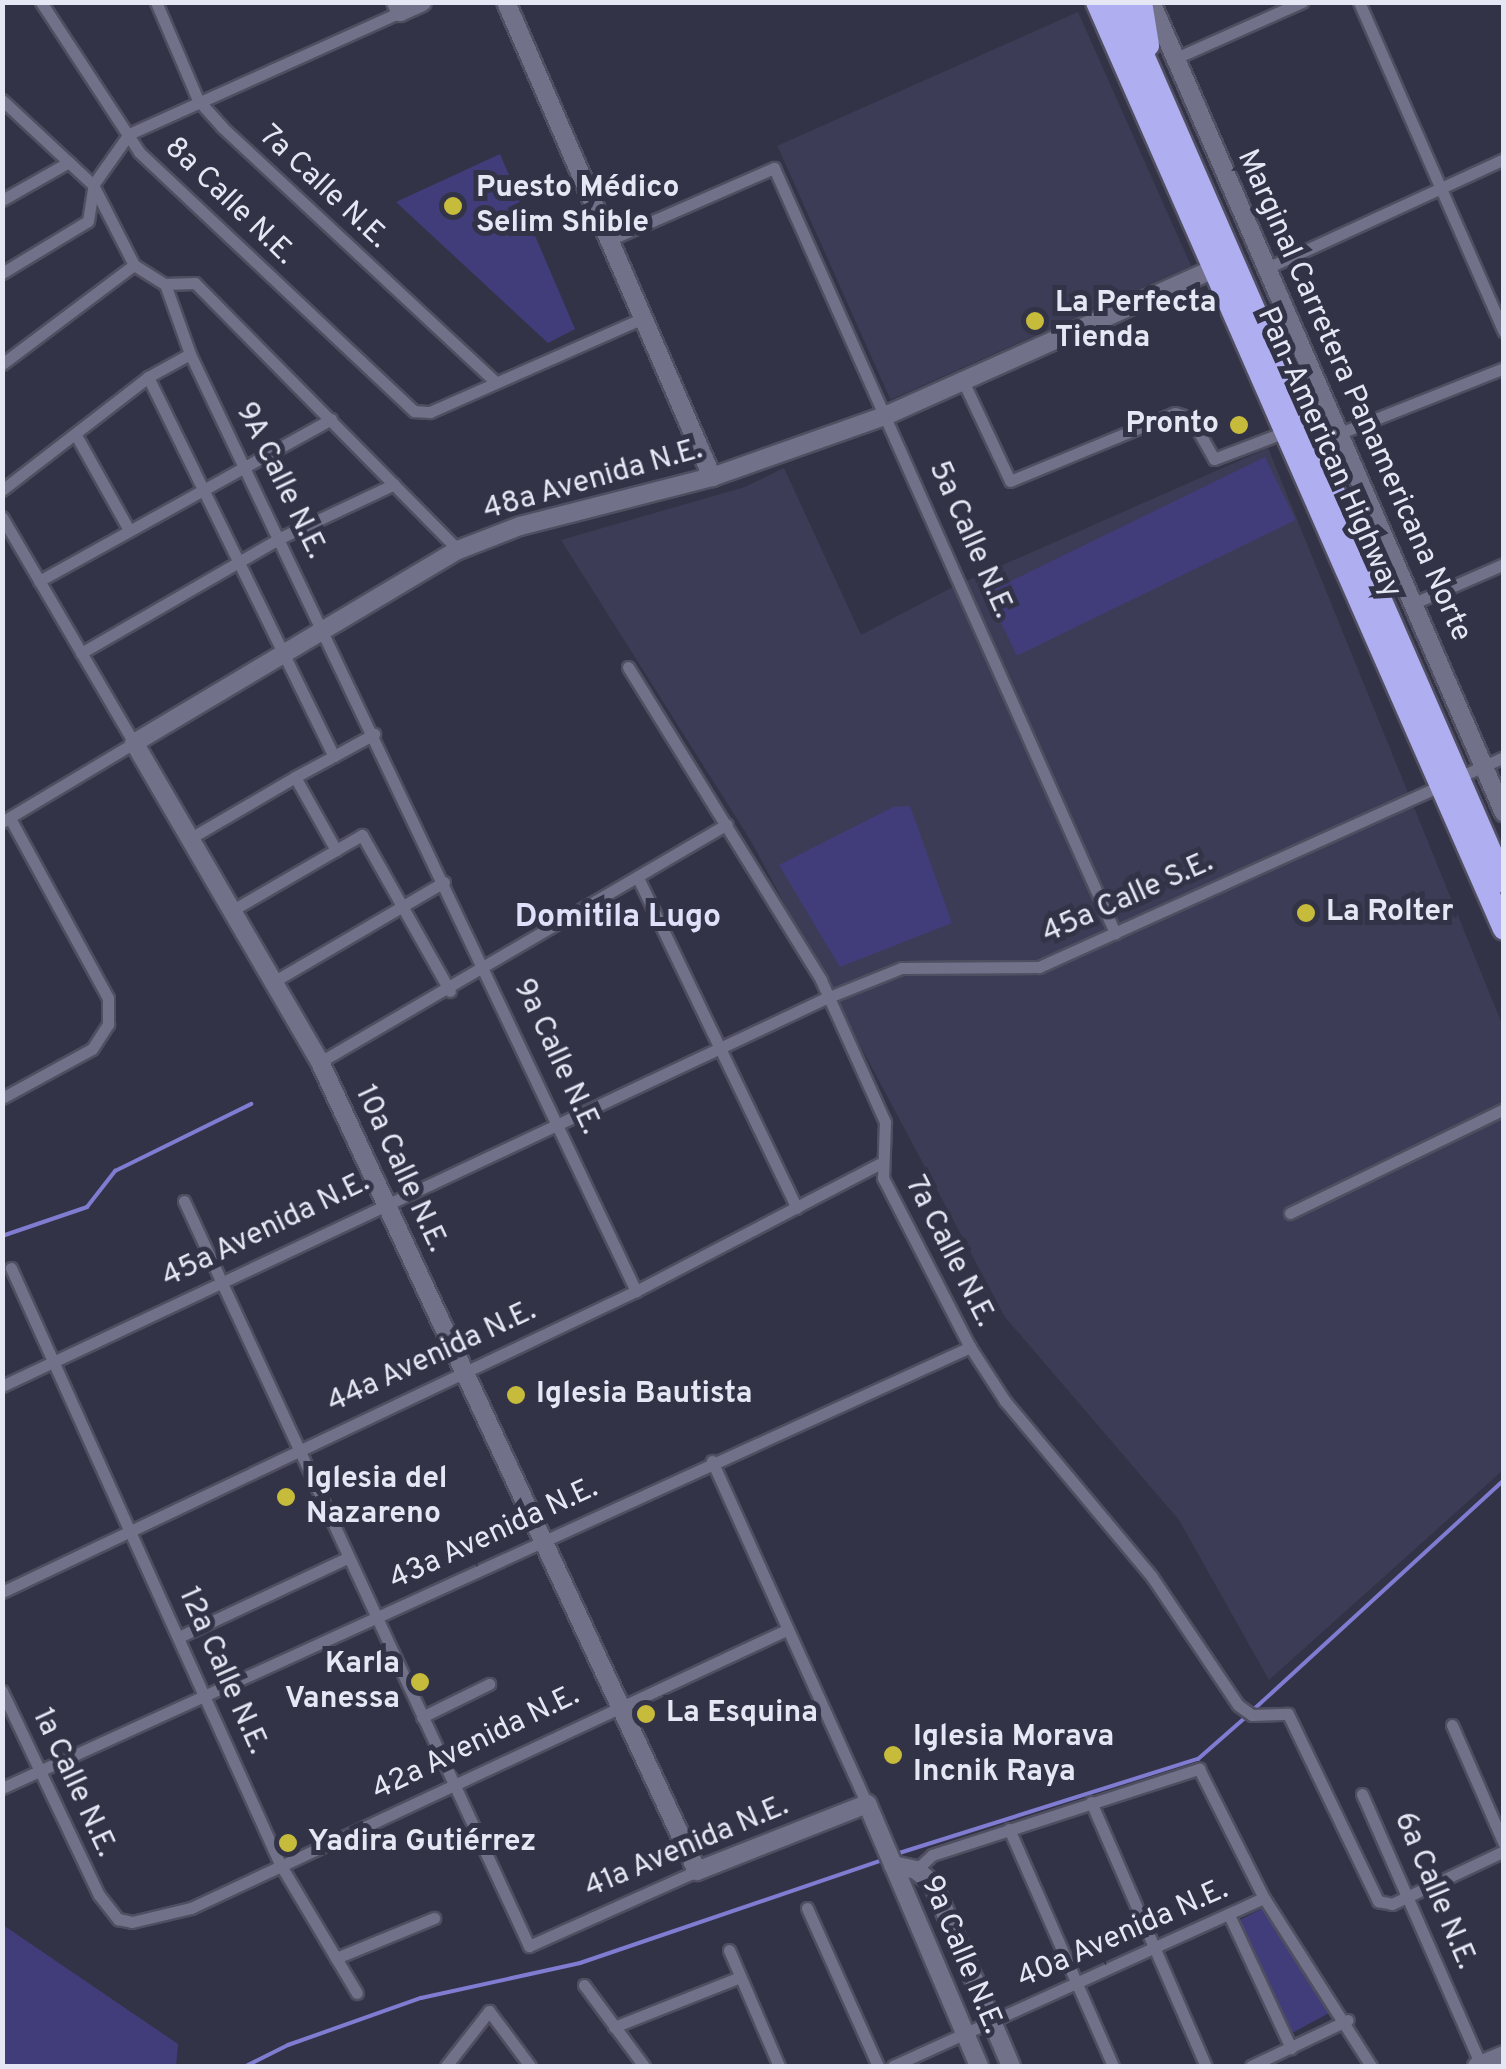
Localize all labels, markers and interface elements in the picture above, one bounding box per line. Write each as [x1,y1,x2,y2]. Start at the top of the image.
street label: 7a Calle N.E. [251,119,395,257]
street label: 8a Calle N.E. [156,131,302,273]
street label: Marginal Carretera Panamericana Norte [1228,144,1478,648]
place label: Puesto Médico Selim Shible [476,171,679,242]
marker: Puesto Médico Selim Shible [440,193,466,219]
place label: La Perfecta Tienda [1055,286,1216,356]
street label: Pan-American Highway [1248,302,1408,604]
marker: La Perfecta Tienda [1024,310,1046,332]
street label: 9A Calle N.E. [226,396,334,566]
place label: Pronto [1125,407,1219,443]
marker: Pronto [1228,414,1250,436]
street label: 48a Avenida N.E. [479,432,707,530]
street label: 5a Calle N.E. [919,456,1021,624]
street label: 45a Calle S.E. [1037,845,1219,953]
place label: La Rolter [1326,895,1454,931]
district label: Domitila Lugo [515,899,721,937]
marker: La Rolter [1295,902,1317,924]
street label: 9a Calle N.E. [504,974,608,1140]
street label: 10a Calle N.E. [346,1080,454,1258]
street label: 45a Avenida N.E. [156,1165,376,1297]
street label: 7a Calle N.E. [896,1171,1002,1333]
street label: 44a Avenida N.E. [321,1294,543,1422]
place label: Iglesia Bautista [536,1377,753,1413]
marker: Iglesia Bautista [505,1384,527,1406]
place label: Iglesia del Nazareno [306,1462,448,1532]
street label: 43a Avenida N.E. [384,1471,604,1599]
marker: Iglesia del Nazareno [275,1486,297,1508]
street label: 12a Calle N.E. [169,1582,275,1760]
place label: Karla Vanessa [285,1647,400,1718]
marker: Karla Vanessa [409,1671,431,1693]
street label: 42a Avenida N.E. [366,1678,586,1810]
place label: La Esquina [666,1696,818,1732]
street label: 1a Calle N.E. [23,1703,123,1863]
marker: La Esquina [635,1703,657,1725]
place label: Iglesia Morava Incnik Raya [913,1720,1114,1790]
marker: Iglesia Morava Incnik Raya [882,1744,904,1766]
street label: 41a Avenida N.E. [579,1789,795,1907]
street label: 6a Calle N.E. [1385,1807,1483,1975]
place label: Yadira Gutiérrez [308,1825,536,1861]
marker: Yadira Gutiérrez [277,1832,299,1854]
street label: 9a Calle N.E. [912,1871,1010,2039]
street label: 40a Avenida N.E. [1012,1872,1234,1998]

